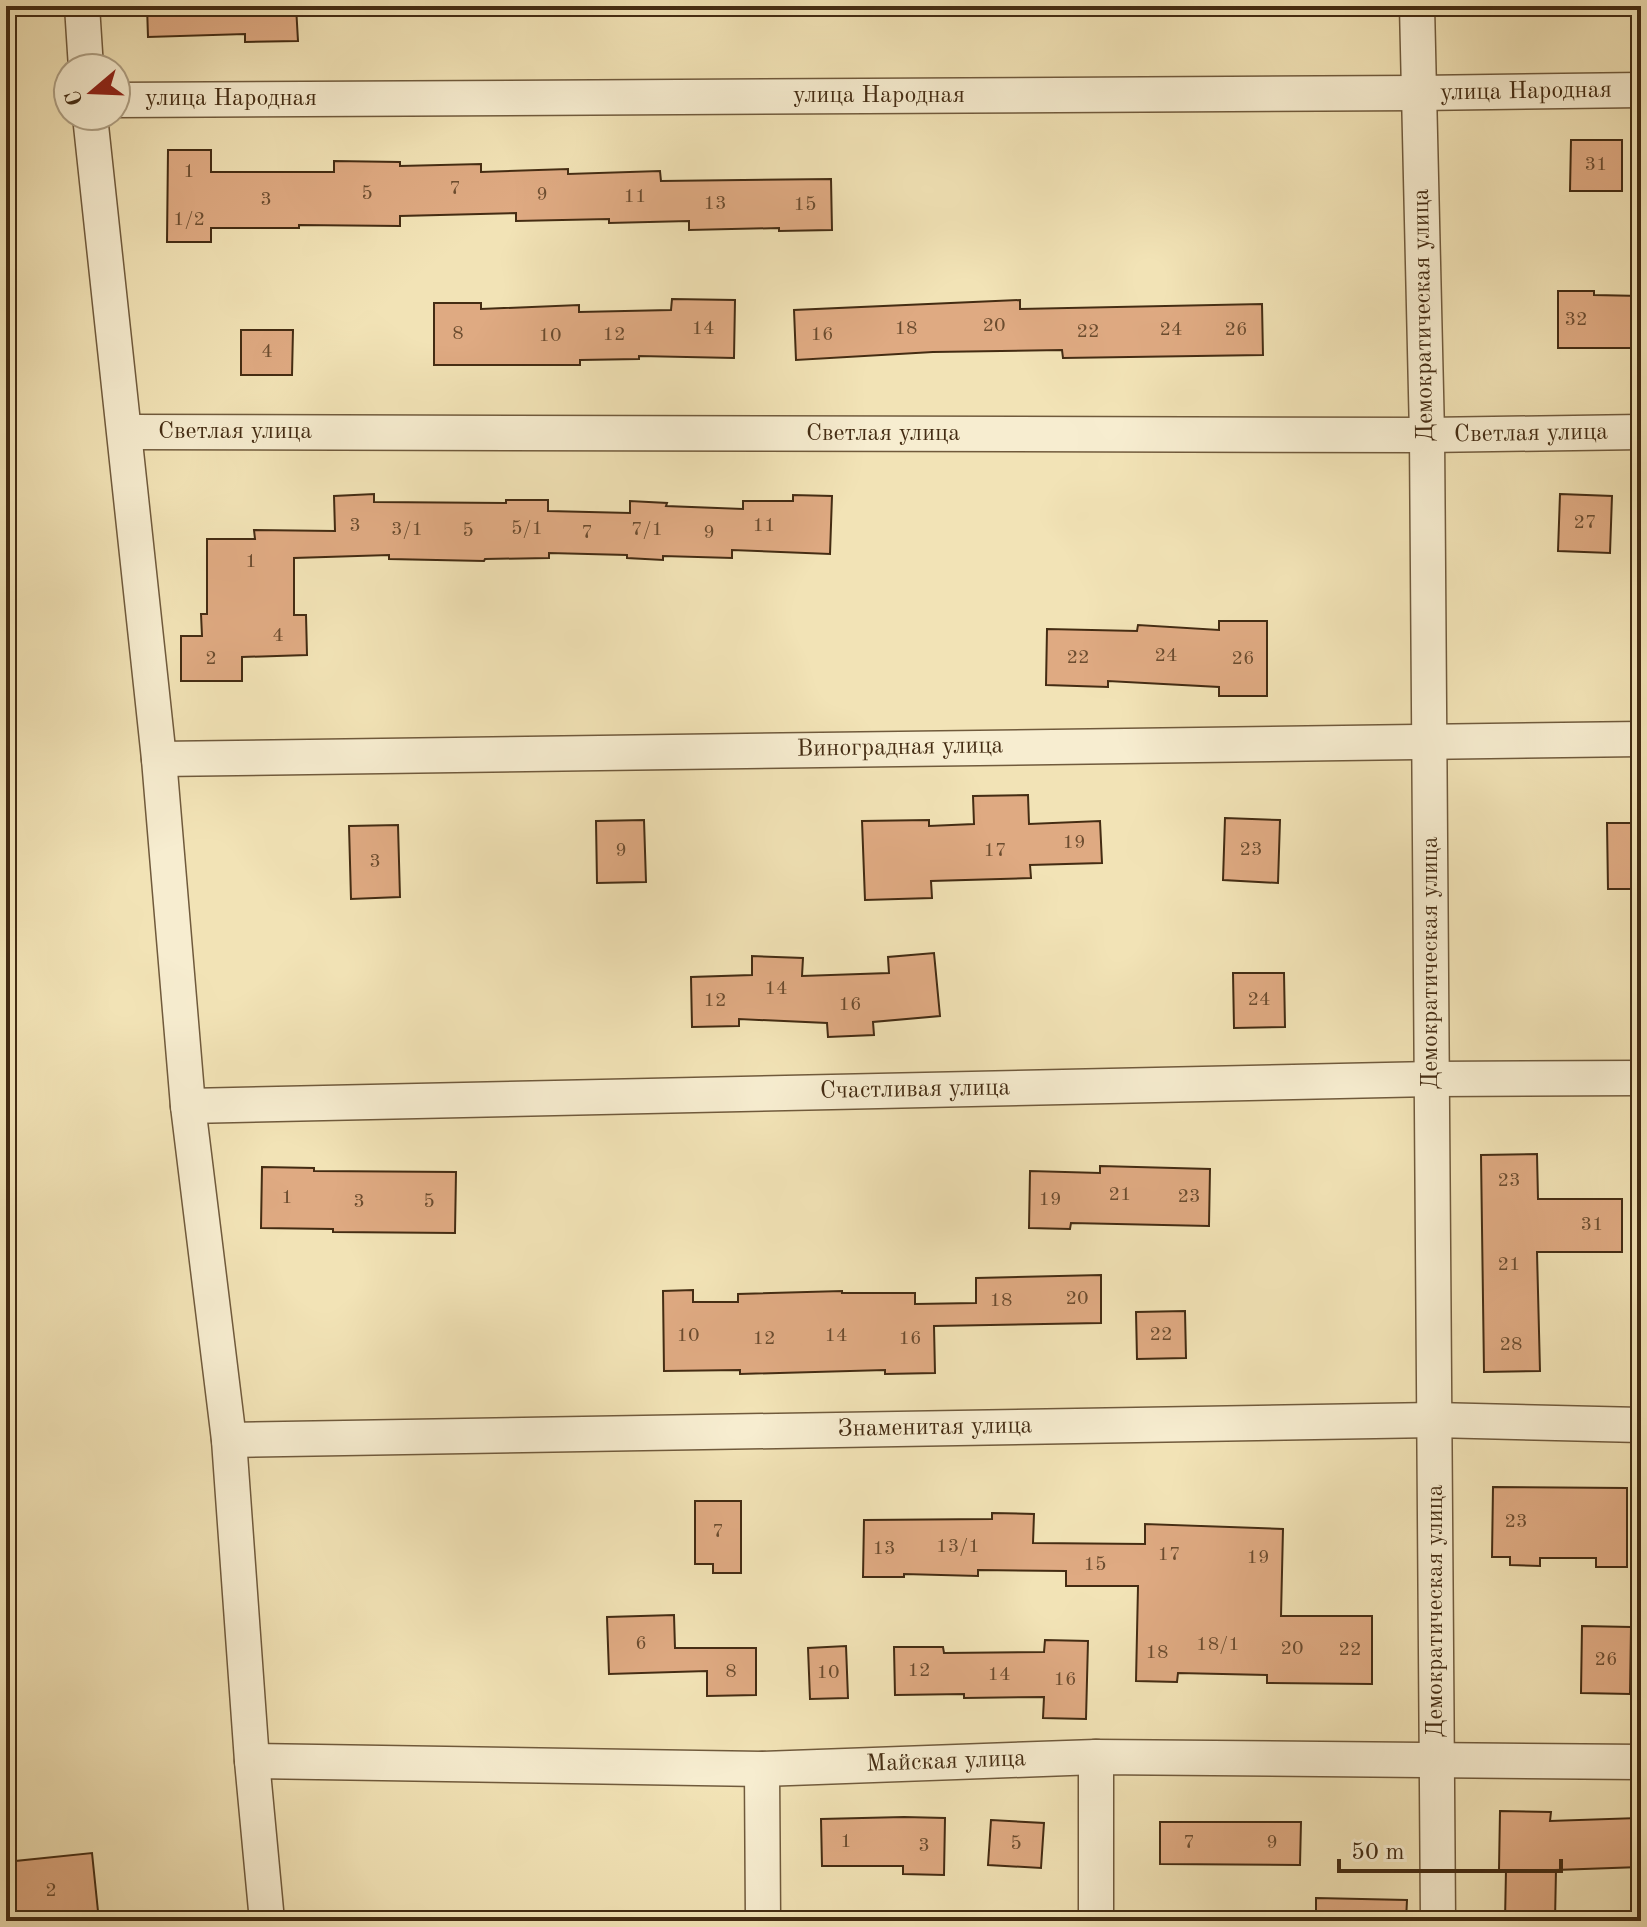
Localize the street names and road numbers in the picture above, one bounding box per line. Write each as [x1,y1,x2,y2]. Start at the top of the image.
street label: улица Народная [1440,79,1612,105]
street label: улица Народная [793,84,965,108]
street label: улица Народная [145,87,317,111]
street label: Демократическая улица [1410,188,1438,442]
street label: Светлая улица [158,420,312,444]
street label: Светлая улица [1454,421,1608,447]
street label: Светлая улица [806,422,960,446]
street label: Виноградная улица [796,734,1004,762]
street label: Демократическая улица [1419,836,1443,1090]
street label: Счастливая улица [820,1076,1010,1104]
street label: Знаменитая улица [837,1414,1033,1442]
street label: Демократическая улица [1424,1484,1448,1738]
street label: Майская улица [866,1747,1026,1777]

